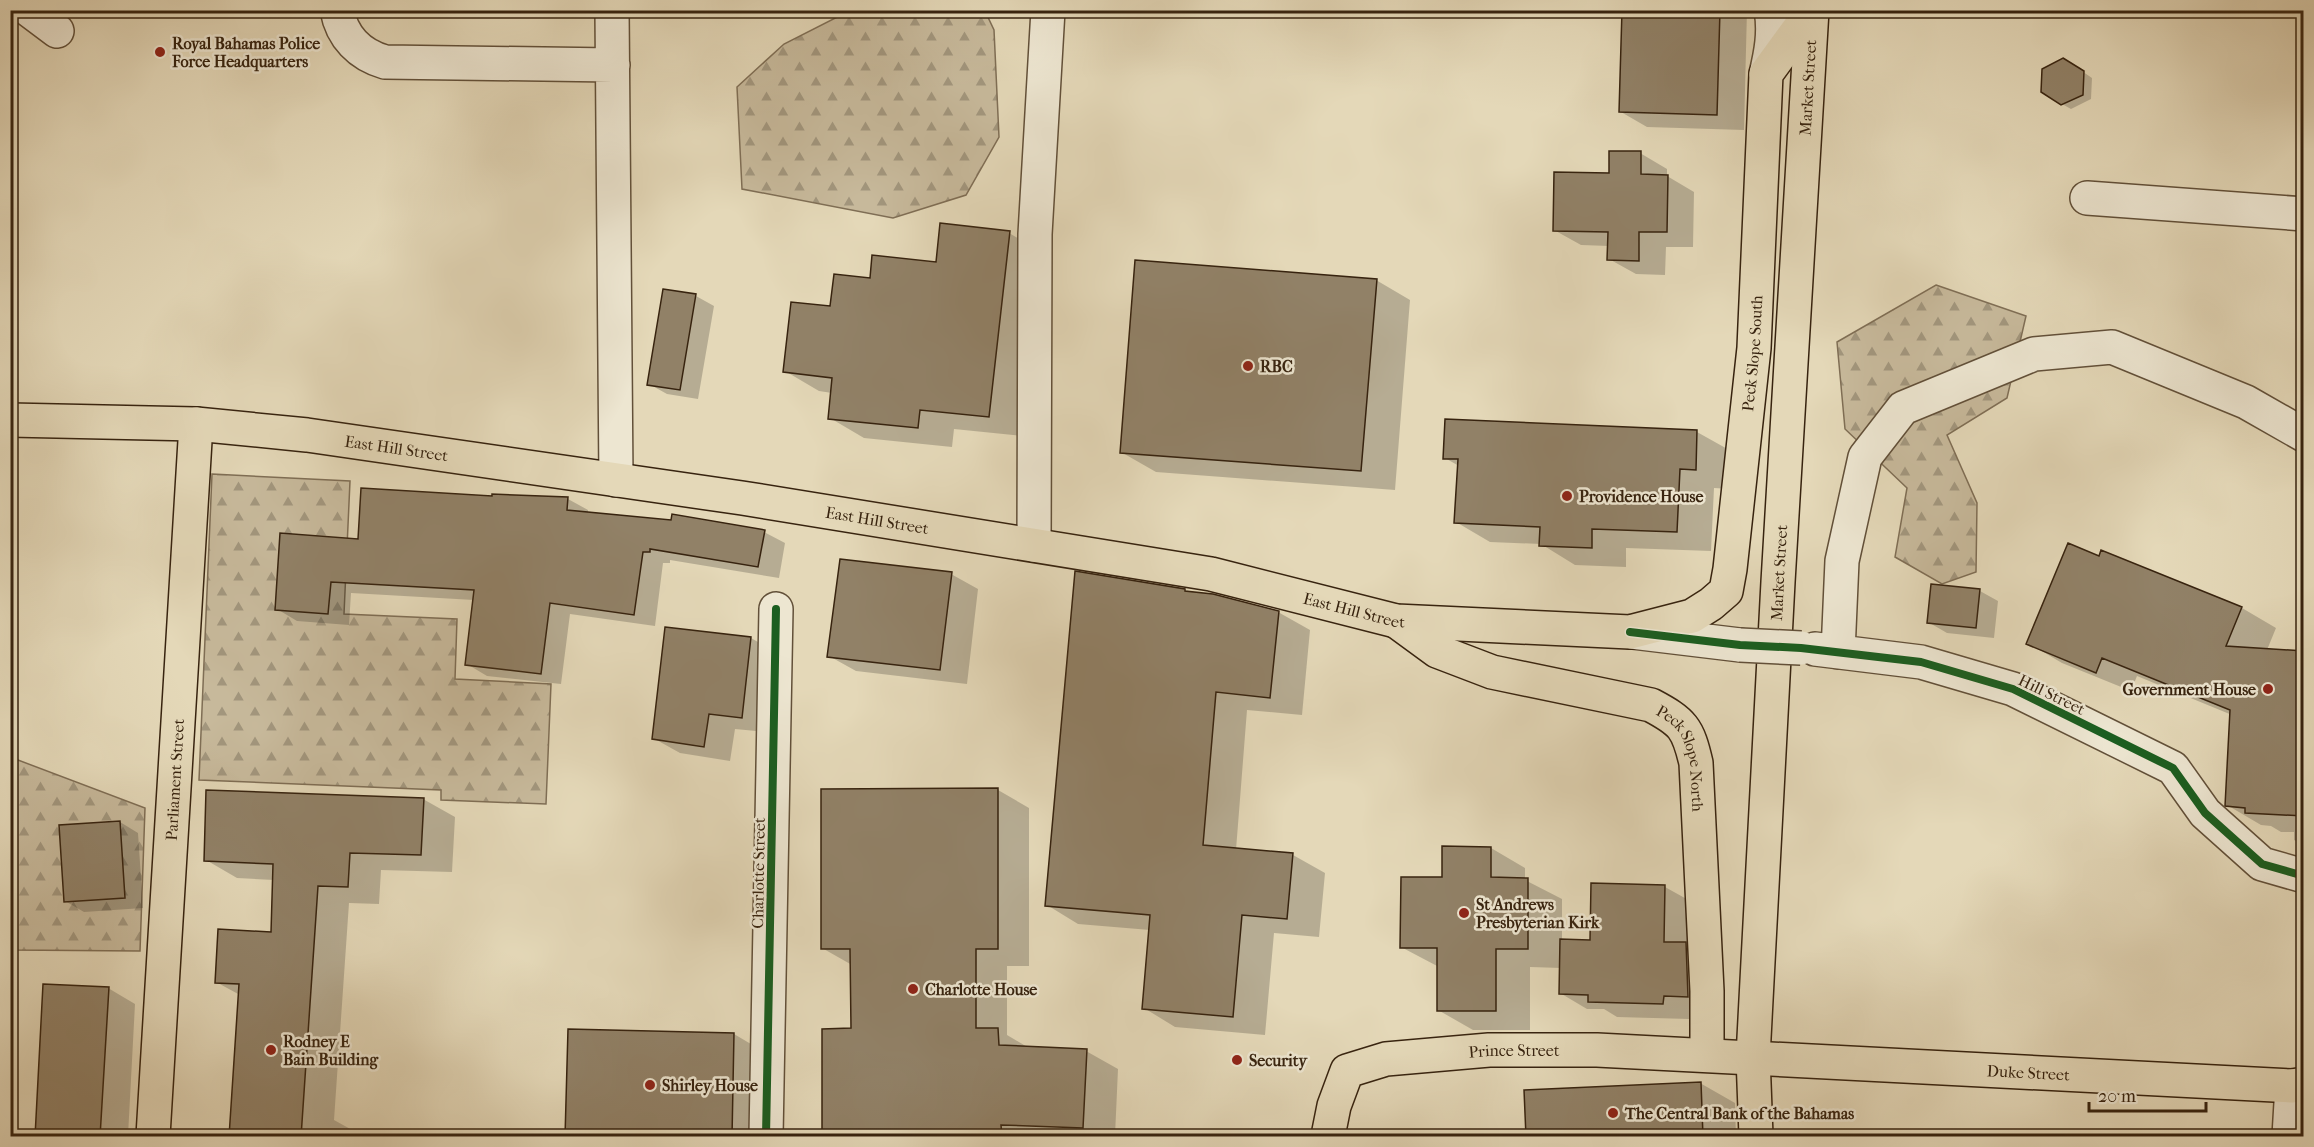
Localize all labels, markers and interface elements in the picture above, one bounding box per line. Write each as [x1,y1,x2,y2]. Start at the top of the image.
place label: Royal Bahamas Police Force Headquarters [171,34,320,72]
street label: Market Street [1796,39,1820,136]
marker: Royal Bahamas Police Force Headquarters [153,45,167,59]
street label: Peck Slope South [1738,295,1766,412]
place label: RBC [1260,357,1293,376]
marker: RBC [1241,359,1255,373]
street label: East Hill Street [343,432,450,465]
place label: Providence House [1579,487,1703,506]
marker: Providence House [1560,489,1574,503]
street label: East Hill Street [824,503,930,538]
street label: Market Street [1767,524,1791,621]
street label: East Hill Street [1301,589,1406,632]
street label: Hill Street [2015,670,2089,719]
place label: Government House [2122,680,2256,699]
marker: Government House [2261,682,2275,696]
street label: Peck Slope North [1653,701,1707,812]
street label: Parliament Street [162,718,188,841]
street label: Charlotte Street [748,817,769,929]
place label: St Andrews Presbyterian Kirk [1476,895,1600,933]
marker: St Andrews Presbyterian Kirk [1457,906,1471,920]
place label: Charlotte House [925,980,1037,999]
marker: Charlotte House [906,982,920,996]
place label: Rodney E Bain Building [283,1032,378,1070]
street label: Prince Street [1468,1041,1560,1062]
marker: Rodney E Bain Building [264,1043,278,1057]
place label: Security [1249,1051,1308,1071]
marker: Security [1230,1053,1244,1067]
street label: Duke Street [1986,1061,2070,1084]
scale bar [2089,1075,2206,1113]
place label: Shirley House [662,1076,758,1096]
marker: Shirley House [643,1078,657,1092]
text: 20 m [2098,1086,2136,1107]
place label: The Central Bank of the Bahamas [1624,1104,1854,1123]
marker: The Central Bank of the Bahamas [1606,1106,1620,1120]

